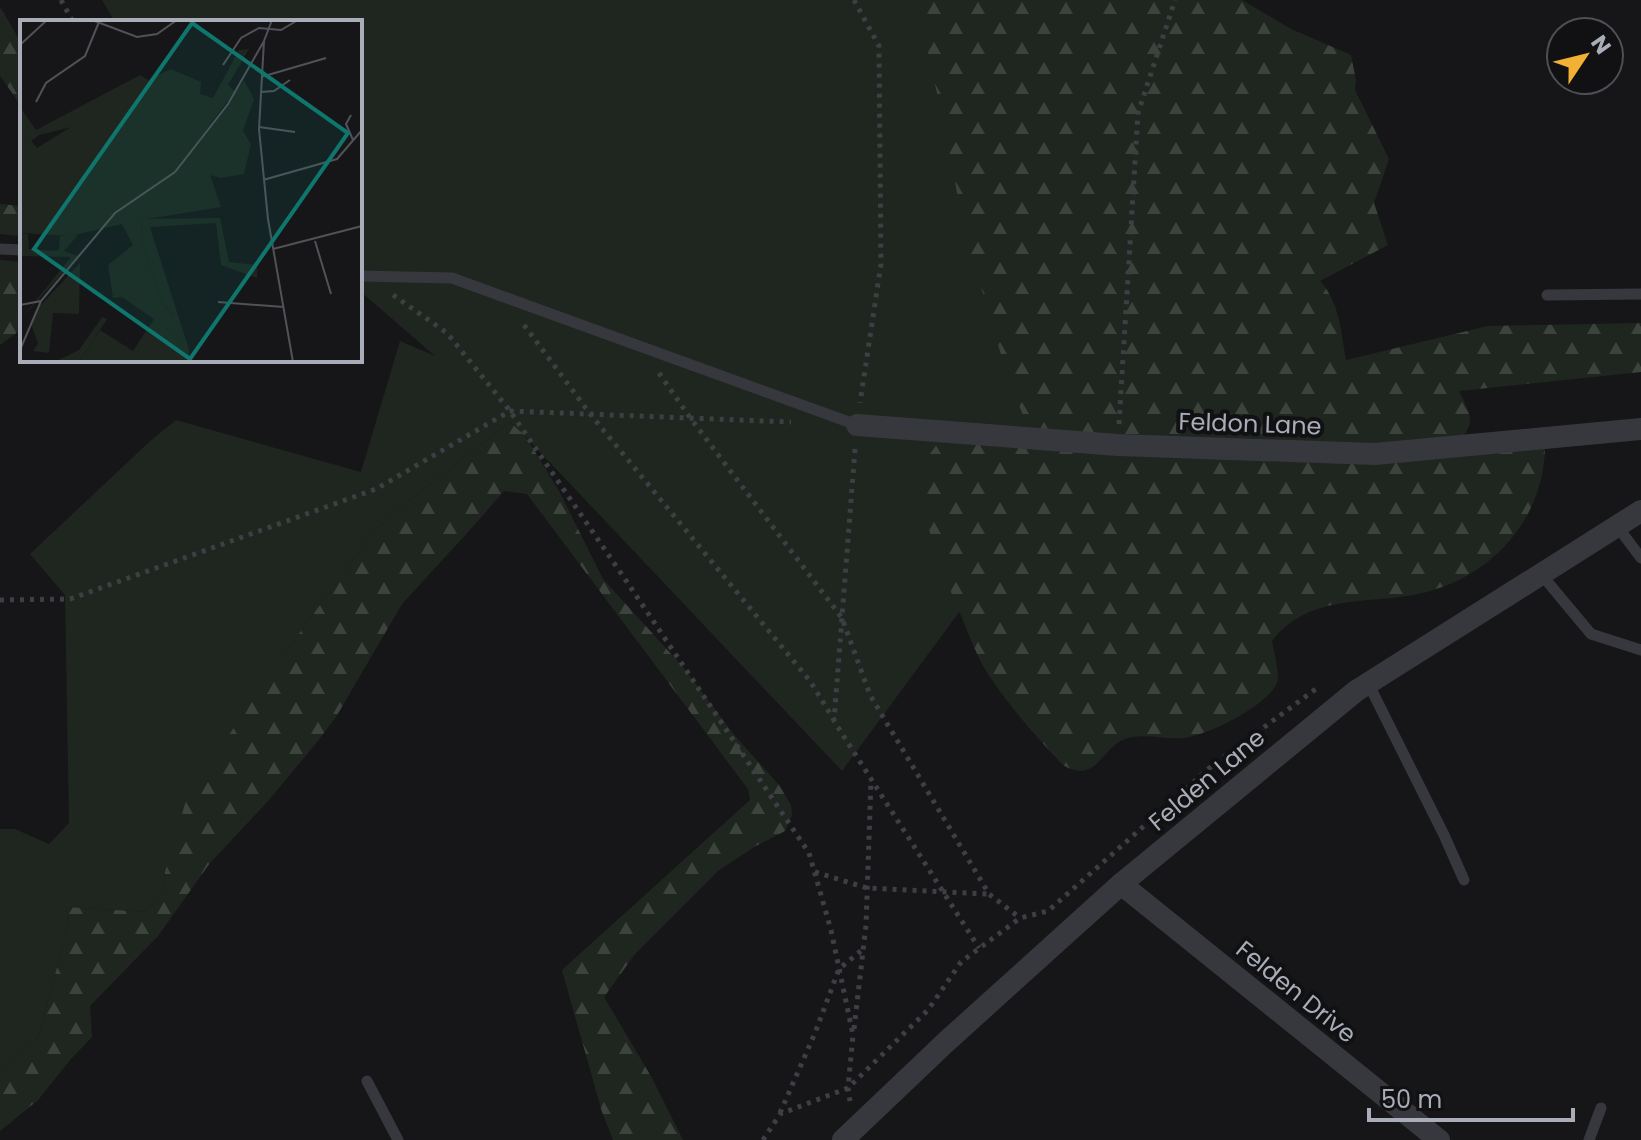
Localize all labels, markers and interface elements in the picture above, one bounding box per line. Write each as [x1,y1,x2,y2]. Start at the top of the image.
north arrow [1545,16,1625,96]
inset map [20,20,362,362]
text: N [1584,29,1618,60]
street label: Feldon Lane [1178,405,1322,442]
street label: Felden Lane [1141,721,1272,838]
street label: Felden Drive [1229,933,1363,1050]
scale bar [1369,1072,1573,1122]
text: 50 m [1381,1083,1442,1116]

